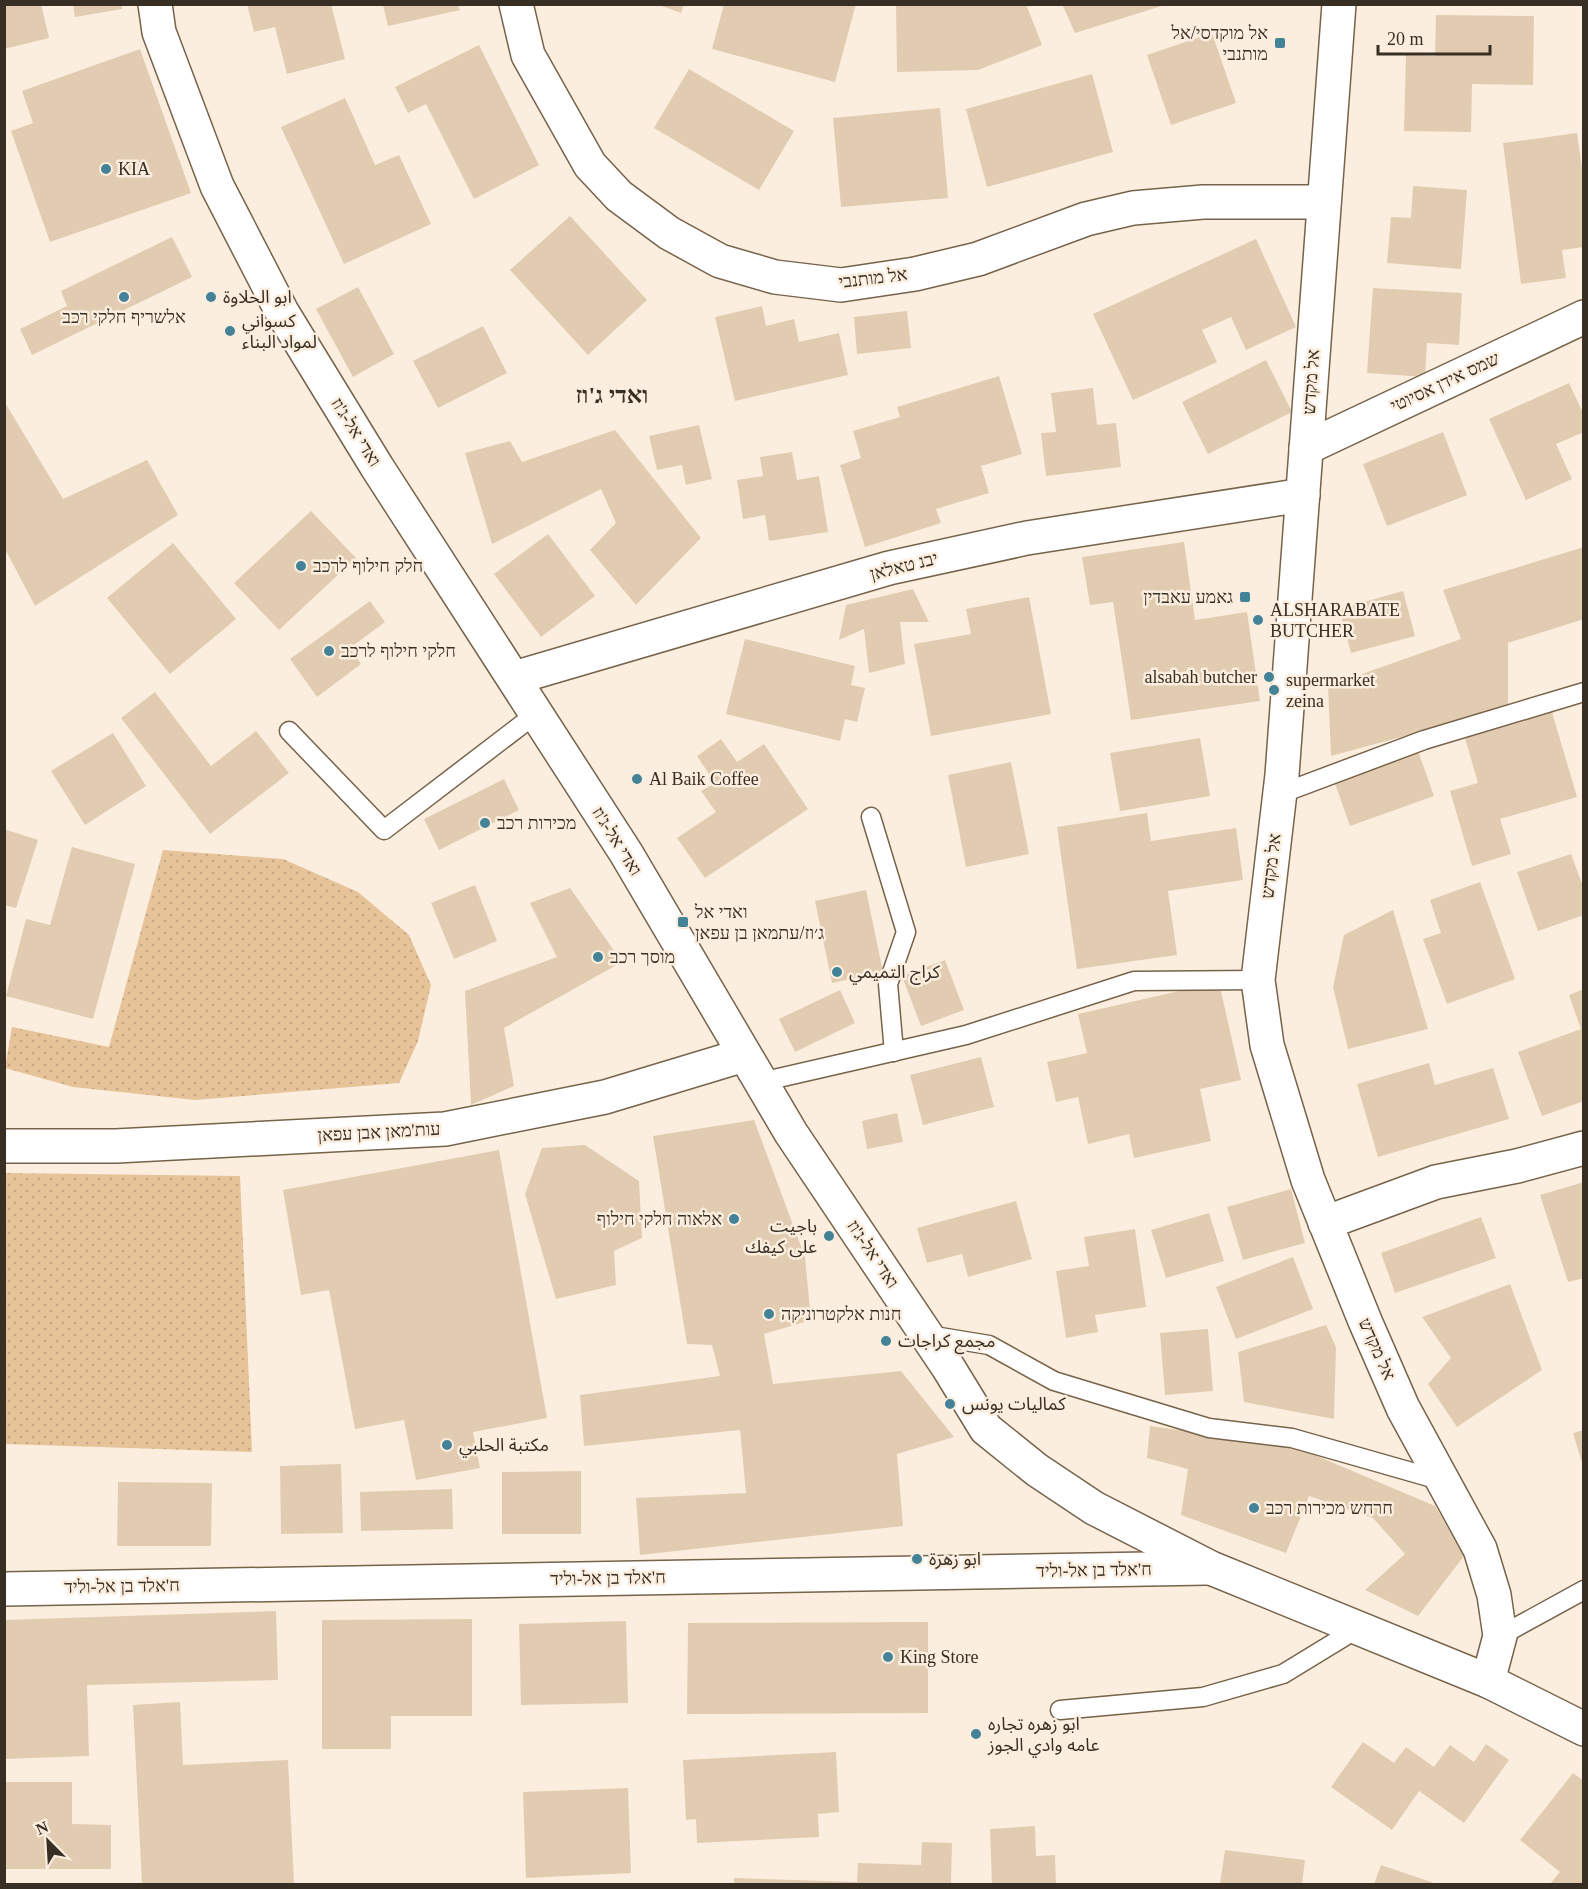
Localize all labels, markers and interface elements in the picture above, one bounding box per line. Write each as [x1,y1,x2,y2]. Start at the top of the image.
scale bar [1378,18,1490,56]
place label: אל מוקדסי/אל מותנבי [1171,23,1268,64]
text: 20 m [1387,29,1424,49]
marker: אל מוקדסי/אל מותנבי [1273,36,1287,50]
place label: KIA [118,159,150,179]
marker: KIA [99,162,113,176]
street label: אל מותנבי [837,264,909,292]
place label: ابو الحلاوة [223,287,292,308]
marker: אלשריף חלקי רכב [117,290,131,304]
marker: ابو الحلاوة [204,290,218,304]
place label: אלשריף חלקי רכב [62,307,186,327]
place label: كسواني لمواد البناء [242,311,317,353]
marker: كسواني لمواد البناء [223,324,237,338]
street label: אל מקדש [1299,348,1323,415]
street label: שמס אידן אסיוטי [1388,348,1503,416]
district label: ואדי ג'וז [576,382,648,408]
street label: ואדי אל-ג'וז [327,394,385,470]
street label: יבנ טאלאן [868,548,940,584]
place label: חלק חילוף לרכב [313,556,423,576]
marker: חלק חילוף לרכב [294,559,308,573]
place label: גאמע עאבדין [1143,587,1233,607]
marker: גאמע עאבדין [1238,590,1252,604]
place label: ALSHARABATE BUTCHER [1270,600,1400,641]
marker: ALSHARABATE BUTCHER [1251,613,1265,627]
place label: חלקי חילוף לרכב [341,641,456,661]
marker: חלקי חילוף לרכב [322,644,336,658]
place label: alsabah butcher [1145,667,1257,687]
marker: alsabah butcher [1262,670,1276,684]
place label: supermarket zeina [1286,670,1375,711]
marker: supermarket zeina [1267,683,1281,697]
place label: Al Baik Coffee [649,769,759,789]
marker: Al Baik Coffee [630,772,644,786]
street label: ואדי אל-ג'וז [588,803,646,879]
place label: מכירות רכב [497,813,576,833]
marker: מכירות רכב [478,816,492,830]
street label: אל מקדש [1257,832,1285,900]
place label: ואדי אל ג׳וז/עתמאן בן עפאן [694,902,824,943]
marker: ואדי אל ג׳וז/עתמאן בן עפאן [676,915,690,929]
place label: מוסך רכב [610,947,675,967]
marker: מוסך רכב [591,950,605,964]
place label: كراج التميمي [849,962,940,985]
marker: كراج التميمي [830,965,844,979]
street label: עות'מאן אבן עפאן [317,1119,441,1145]
place label: אלאוה חלקי חילוף [597,1209,722,1229]
marker: אלאוה חלקי חילוף [727,1212,741,1226]
place label: باجيت على كيفك [745,1216,817,1258]
street label: ואדי אל-ג'וז [843,1216,903,1292]
marker: باجيت على كيفك [822,1229,836,1243]
place label: חנות אלקטרוניקה [781,1304,901,1324]
marker: חנות אלקטרוניקה [762,1307,776,1321]
street label: אל מקדש [1355,1315,1400,1383]
place label: مجمع كراجات [898,1331,995,1355]
marker: مجمع كراجات [879,1334,893,1348]
place label: كماليات يونس [962,1394,1066,1415]
marker: كماليات يونس [943,1397,957,1411]
place label: مكتبة الحلبي [459,1435,549,1458]
marker: مكتبة الحلبي [440,1438,454,1452]
place label: חרחש מכירות רכב [1266,1498,1393,1518]
marker: חרחש מכירות רכב [1247,1501,1261,1515]
place label: ابو زهرة [929,1549,981,1570]
marker: ابو زهرة [910,1552,924,1566]
street label: ח'אלד בן אל-וליד [1036,1559,1152,1581]
street label: ח'אלד בן אל-וליד [550,1567,666,1589]
street label: ח'אלד בן אל-וליד [64,1575,180,1597]
place label: King Store [900,1647,979,1667]
marker: King Store [881,1650,895,1664]
place label: ابو زهره تجاره عامه وادي الجوز [987,1714,1100,1758]
marker: ابو زهره تجاره عامه وادي الجوز [969,1727,983,1741]
north arrow [18,1811,78,1871]
text: N [33,1817,51,1838]

